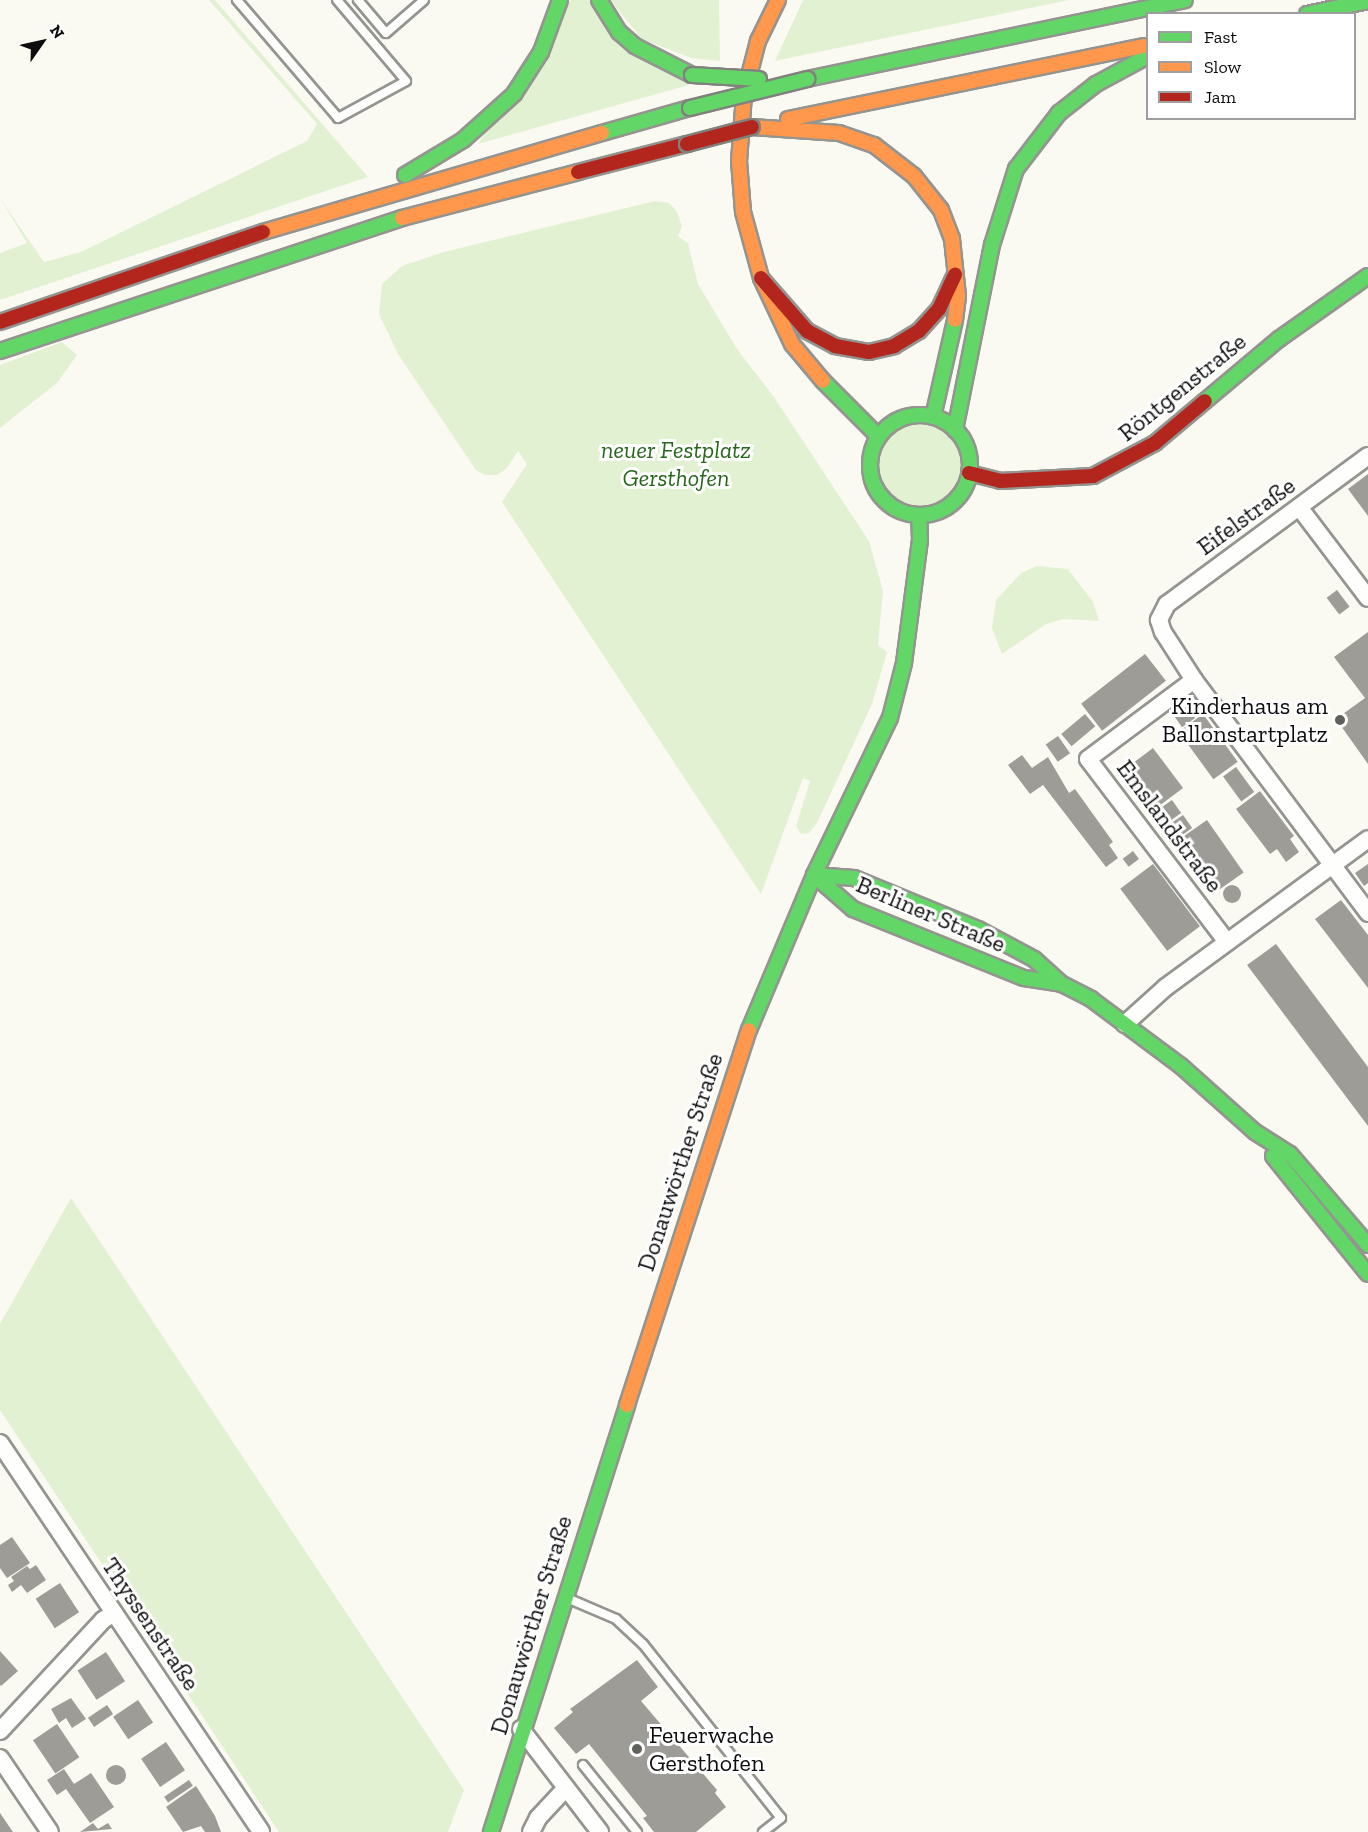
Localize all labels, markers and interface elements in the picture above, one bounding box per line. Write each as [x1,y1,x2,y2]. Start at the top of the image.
north arrow [12,12,72,72]
legend [1146,12,1356,120]
text: N [46,21,69,42]
text: Fast [1204,26,1237,48]
text: Slow [1204,56,1241,78]
text: Jam [1204,86,1236,108]
street label: Röntgenstraße [1112,327,1252,447]
park label: neuer Festplatz Gersthofen [601,436,751,492]
street label: Eifelstraße [1191,471,1301,561]
place label: Kinderhaus am Ballonstartplatz [1162,692,1328,748]
marker: Kinderhaus am Ballonstartplatz [1333,713,1347,727]
street label: Emslandstraße [1111,754,1229,898]
street label: Berliner Straße [852,870,1010,958]
street label: Donauwörther Straße [631,1049,729,1275]
street label: Donauwörther Straße [484,1512,578,1738]
street label: Thyssenstraße [96,1552,206,1696]
place label: Feuerwache Gersthofen [649,1721,774,1777]
marker: Feuerwache Gersthofen [630,1742,644,1756]

